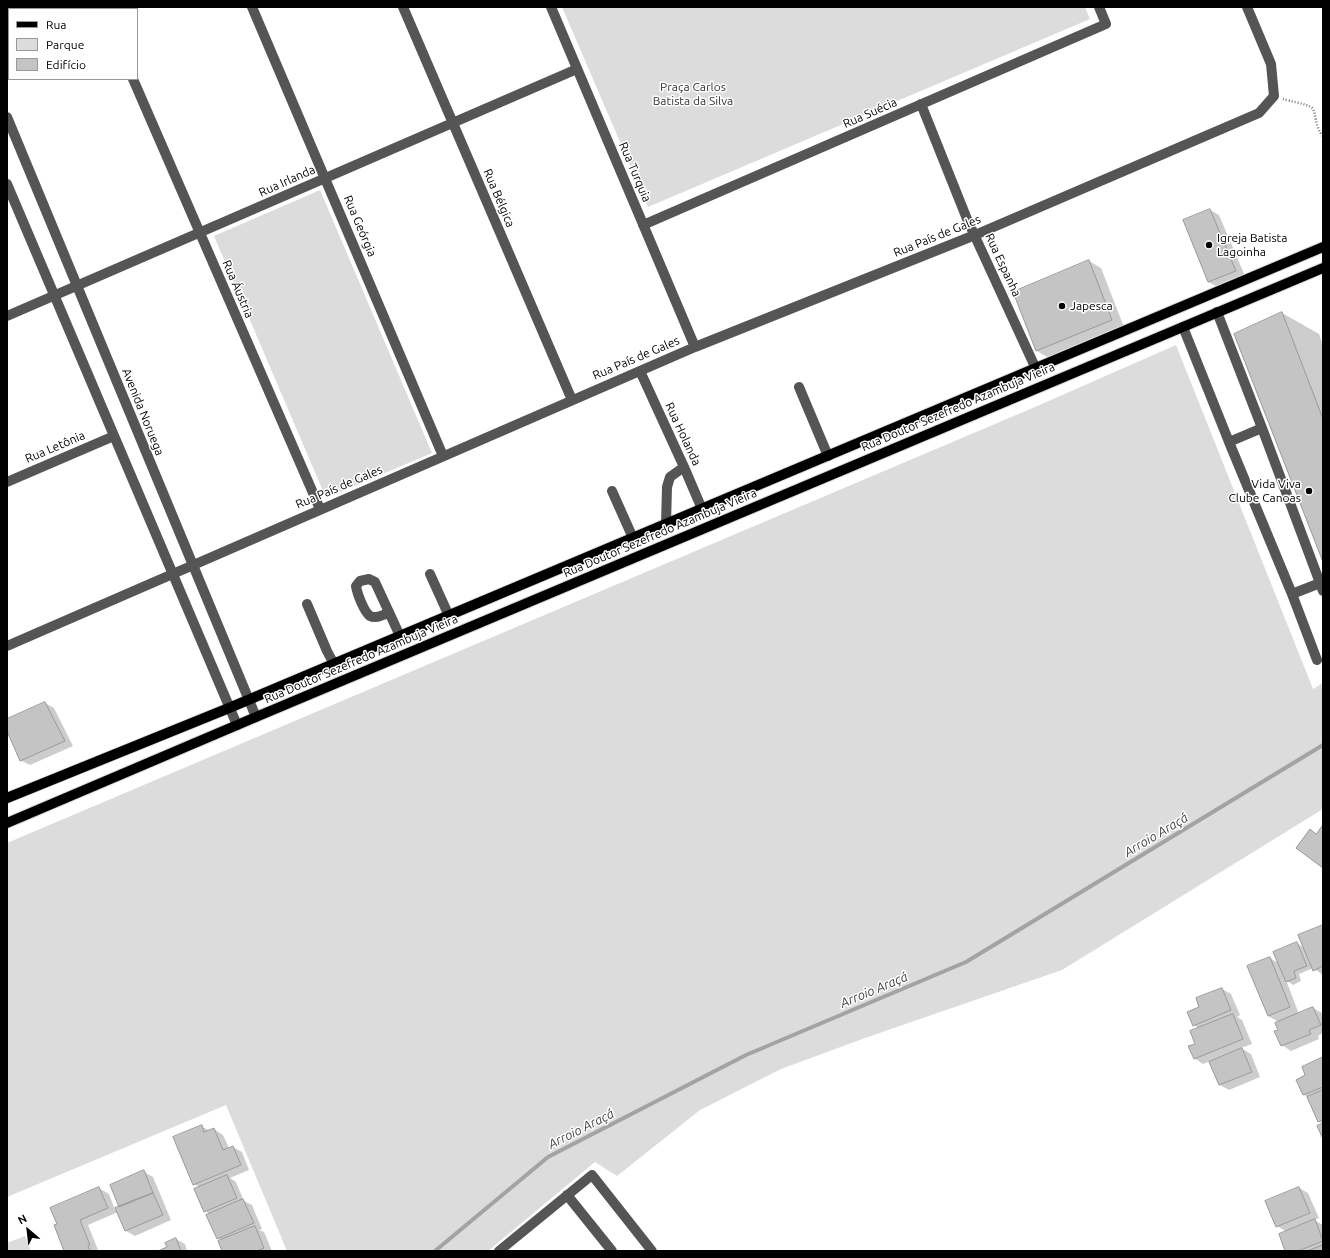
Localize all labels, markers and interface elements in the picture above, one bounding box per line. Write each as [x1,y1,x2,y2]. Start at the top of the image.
legend [8,8,138,80]
text: Rua [46,18,67,31]
text: Parque [46,38,84,51]
text: Edifício [46,58,86,71]
park label: Praça Carlos Batista da Silva [653,80,733,108]
street label: Rua Suécia [841,95,899,131]
street label: Rua Turquia [616,140,654,204]
street label: Rua Irlanda [257,162,317,200]
street label: Rua Bélgica [480,167,518,229]
street label: Rua Geórgia [341,193,379,259]
street label: Rua País de Gales [891,212,983,260]
street label: Rua Espanha [982,231,1024,299]
place label: Igreja Batista Lagoinha [1217,231,1287,259]
marker: Igreja Batista Lagoinha [1204,240,1214,250]
street label: Rua Áustria [219,258,257,320]
place label: Japesca [1070,299,1113,313]
marker: Japesca [1057,301,1067,311]
street label: Rua País de Gales [590,333,682,383]
street label: Rua Doutor Sezefredo Azambuja Vieira [859,360,1057,454]
street label: Avenida Noruega [119,366,167,458]
street label: Rua Holanda [662,400,704,468]
street label: Rua Letônia [23,428,87,466]
street label: Rua País de Gales [293,462,385,512]
place label: Vida Viva Clube Canoas [1228,477,1301,505]
street label: Rua Doutor Sezefredo Azambuja Vieira [561,486,759,580]
marker: Vida Viva Clube Canoas [1304,486,1314,496]
street label: Rua Doutor Sezefredo Azambuja Vieira [262,612,460,706]
water label: Arroio Araçá [1121,810,1191,860]
water label: Arroio Araçá [838,969,910,1011]
water label: Arroio Araçá [545,1106,617,1152]
north arrow [8,1210,48,1250]
text: N [16,1212,29,1227]

